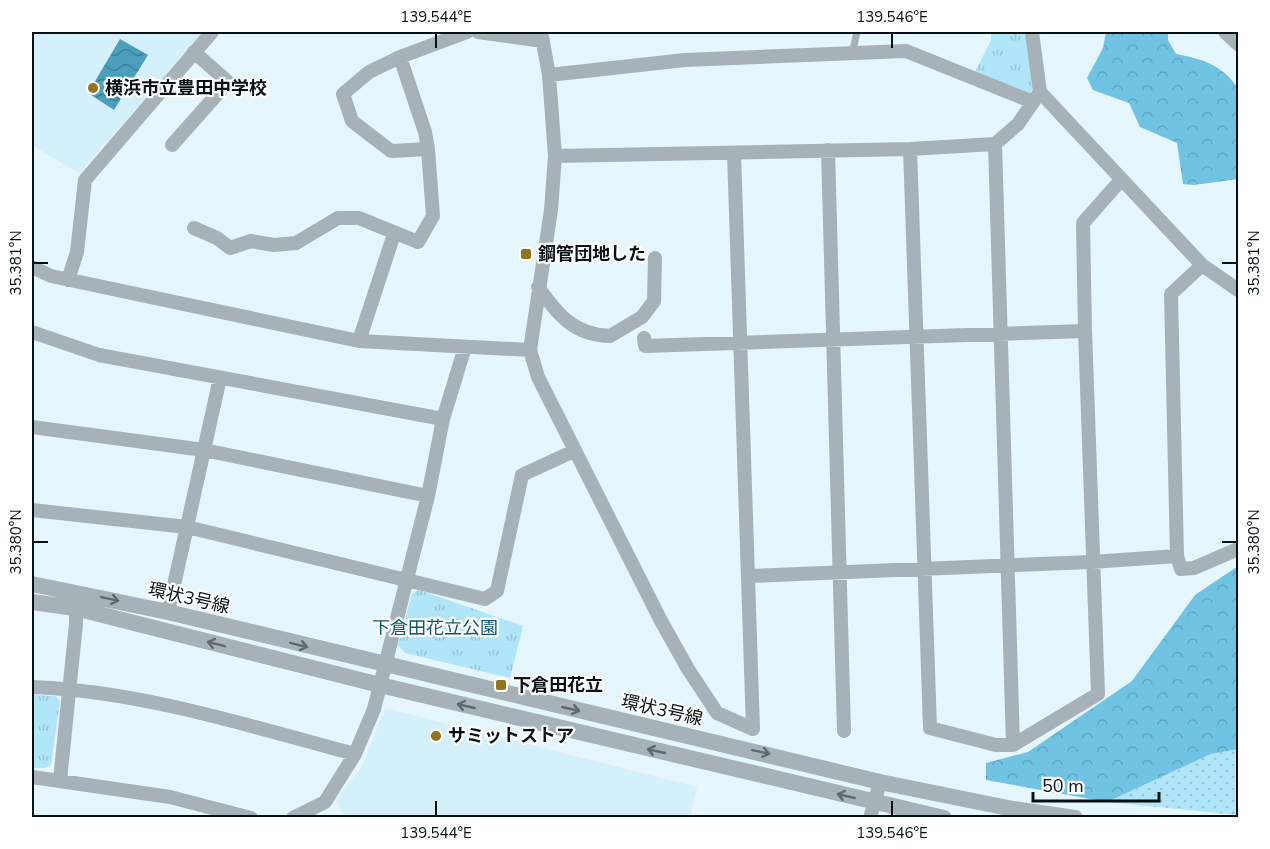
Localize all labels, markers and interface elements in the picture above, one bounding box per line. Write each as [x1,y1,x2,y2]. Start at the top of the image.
text: 139.544°E [400,7,472,27]
text: 139.546°E [856,7,928,27]
place label: 横浜市立豊田中学校 [105,76,267,100]
marker: 横浜市立豊田中学校 [86,81,100,95]
text: 35.381°N [6,230,26,296]
text: 35.381°N [1244,230,1264,296]
place label: 鋼管団地した [538,242,646,266]
marker: 鋼管団地した [519,247,533,261]
text: 35.380°N [6,509,26,575]
text: 35.380°N [1244,509,1264,575]
street label: 環状3号線 [146,577,232,619]
one-way arrow [100,594,119,606]
park label: 下倉田花立公園 [372,616,498,640]
one-way arrow [207,638,226,649]
one-way arrow [289,639,308,651]
place label: 下倉田花立 [513,673,603,697]
marker: 下倉田花立 [494,678,508,692]
street label: 環状3号線 [619,689,705,731]
one-way arrow [457,700,477,711]
one-way arrow [561,704,580,716]
place label: サミットストア [448,724,574,748]
marker: サミットストア [429,729,443,743]
one-way arrow [647,745,666,756]
one-way arrow [751,747,770,758]
scale bar [1033,765,1159,803]
text: 50 m [1042,774,1084,798]
one-way arrow [837,790,856,801]
text: 139.544°E [400,823,472,843]
text: 139.546°E [856,823,928,843]

